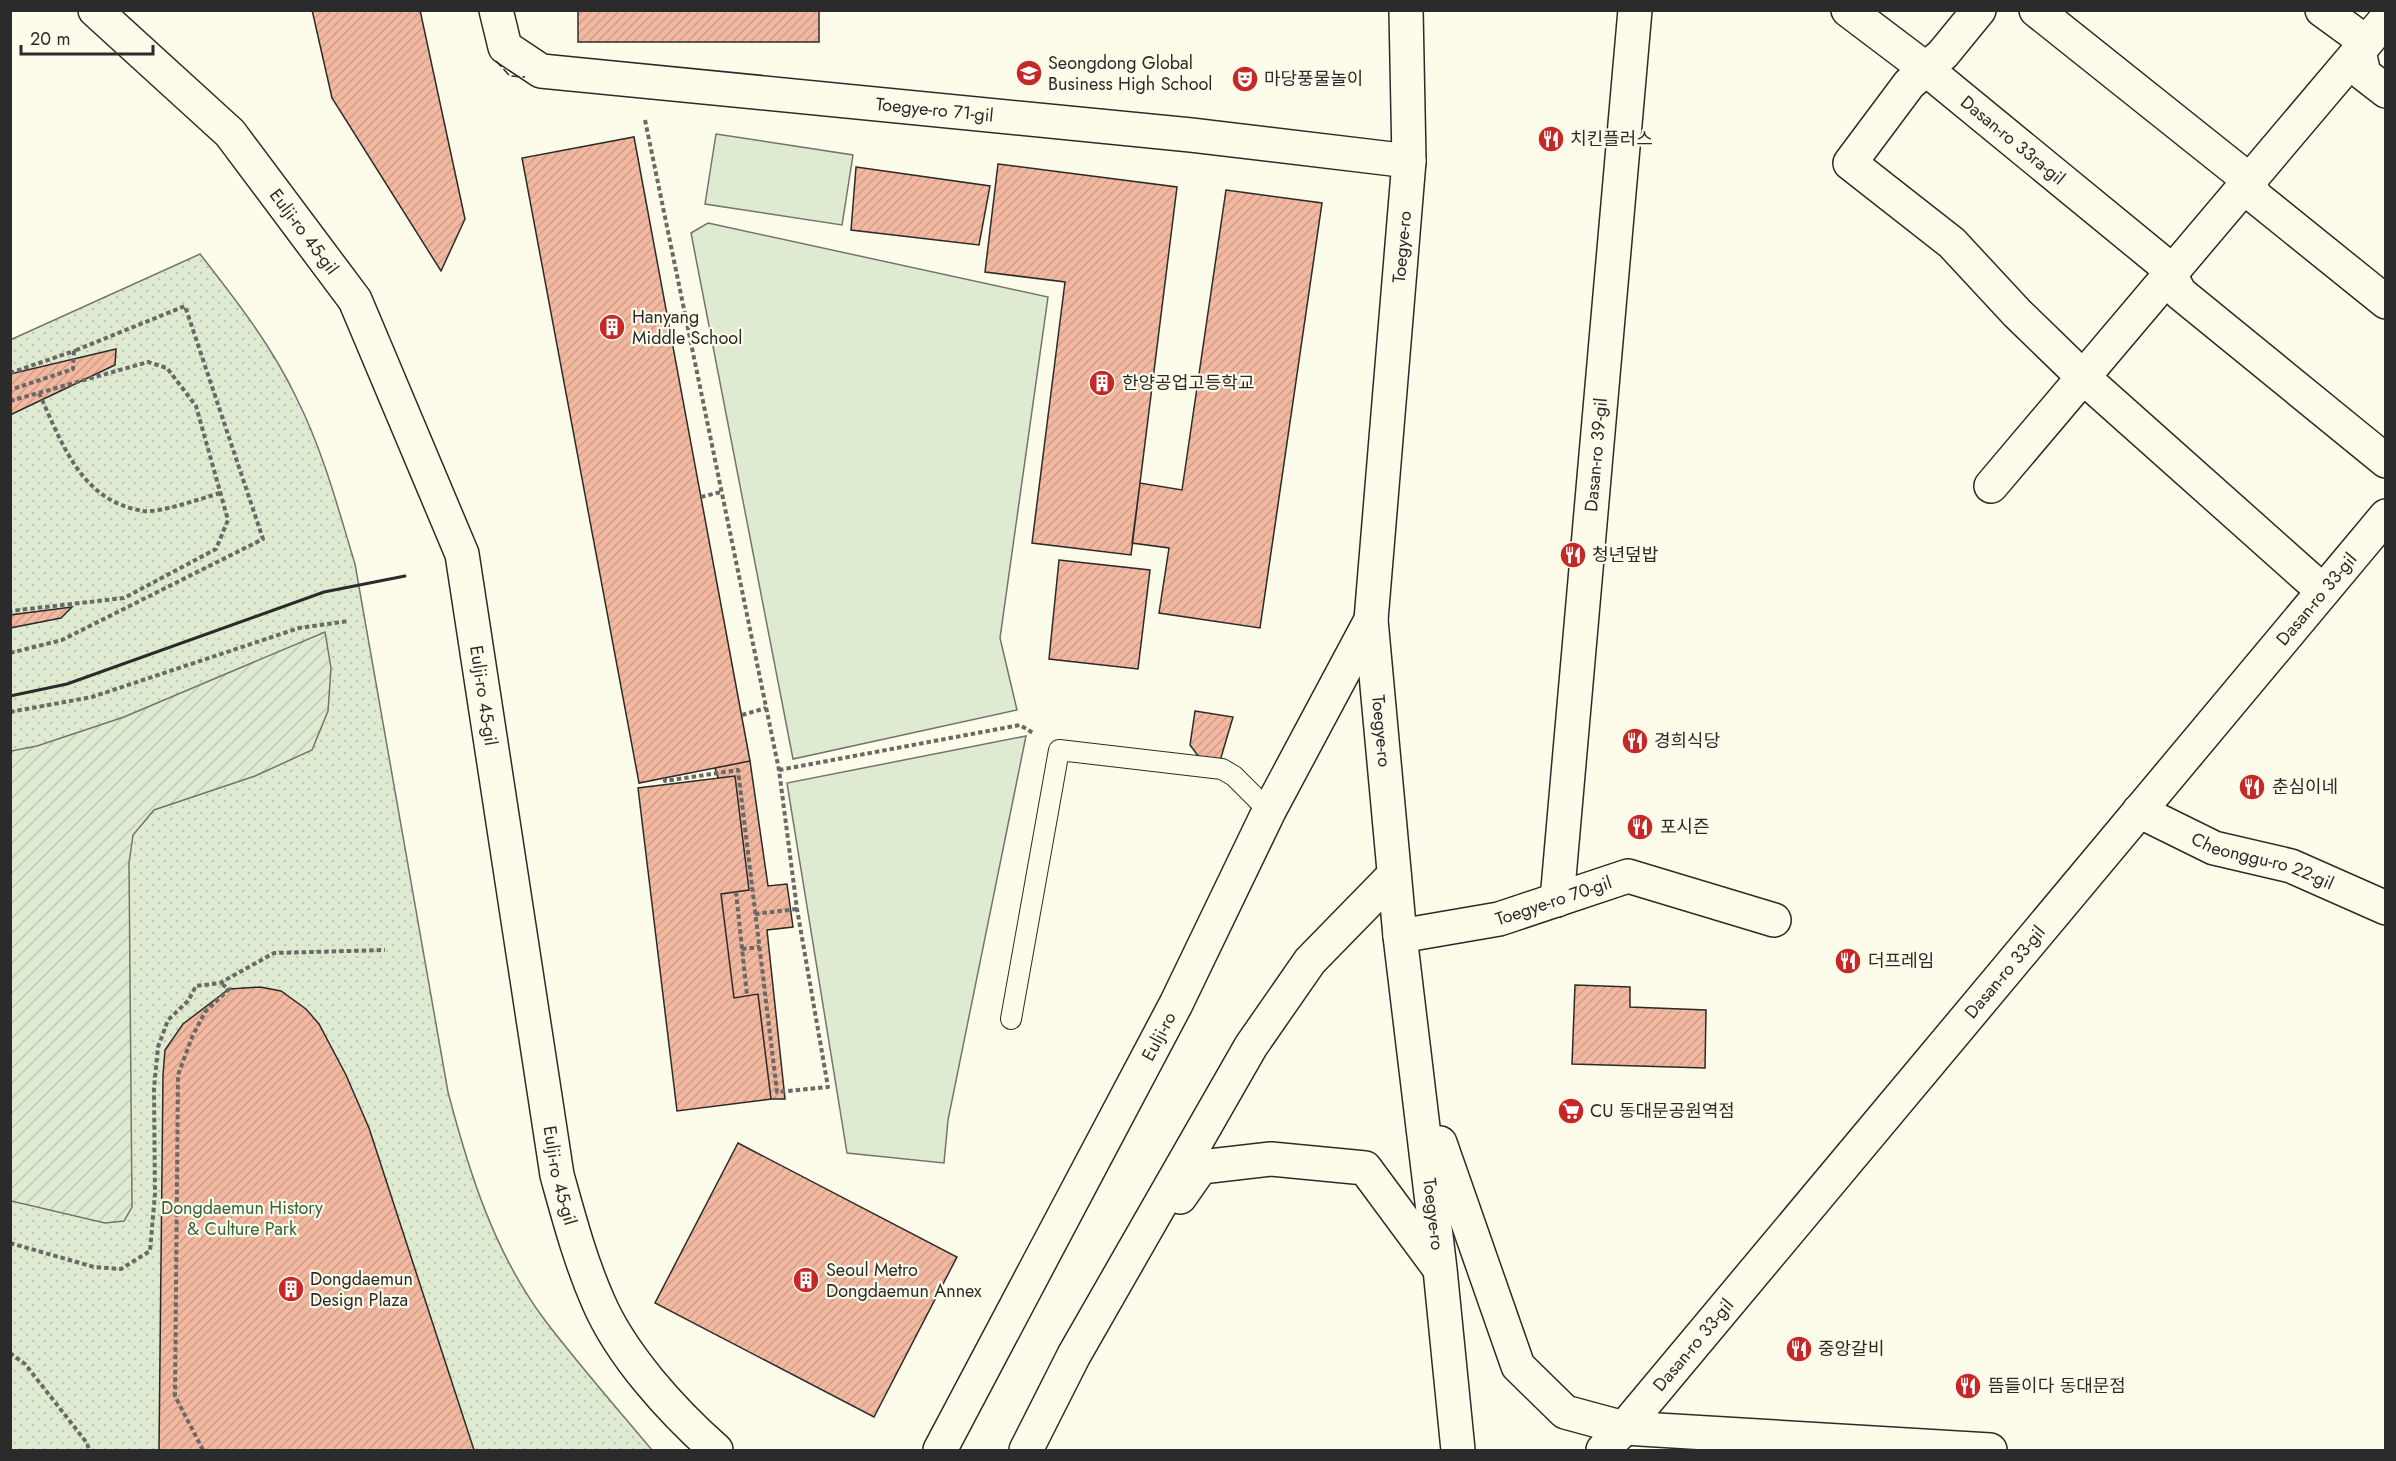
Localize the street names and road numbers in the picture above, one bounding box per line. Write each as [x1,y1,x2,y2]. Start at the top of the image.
street label: Dasan-ro 33ra-gil [1955,89,2071,191]
street label: Toegye-ro 71-gil [875,91,995,129]
street label: Eulji-ro 45-gil [263,183,345,280]
street label: Toegye-ro [1386,210,1418,284]
street label: Dasan-ro 39-gil [1578,397,1614,513]
street label: Dasan-ro 33-gil [2270,547,2363,651]
street label: Eulji-ro 45-gil [463,644,504,747]
street label: Toegye-ro [1365,694,1397,768]
street label: Cheonggu-ro 22-gil [2187,826,2338,896]
street label: Toegye-ro 70-gil [1492,869,1615,932]
street label: Dasan-ro 33-gil [1958,920,2051,1024]
street label: Eulji-ro [1135,1007,1183,1065]
street label: Eulji-ro 45-gil [537,1124,583,1228]
street label: Toegye-ro [1416,1177,1451,1252]
street label: Dasan-ro 33-gil [1647,1293,1740,1397]

